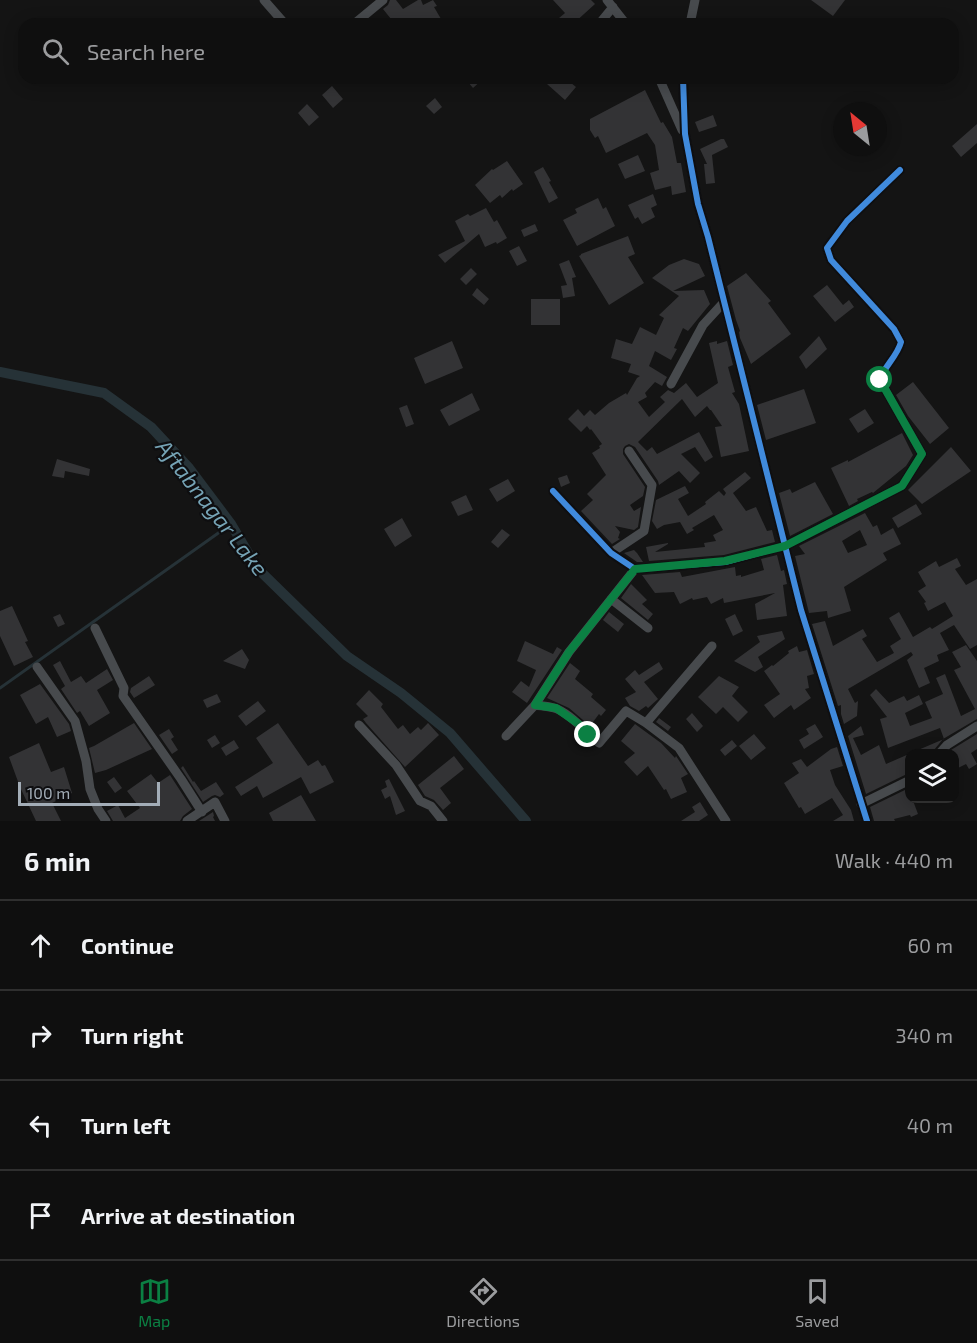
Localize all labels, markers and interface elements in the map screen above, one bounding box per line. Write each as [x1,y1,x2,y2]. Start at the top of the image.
search box [18,18,959,84]
icon: search [39,35,72,68]
text: Search here [87,38,205,64]
north arrow [833,102,887,156]
route start [866,366,892,392]
water label: Aftabnagar Lake [151,433,274,581]
route end [574,721,600,747]
map controls [905,749,959,803]
button: layers [905,749,959,803]
scale bar [18,779,160,806]
text: 100 m [27,783,70,802]
text: 6 min [24,845,91,876]
text: Walk · 440 m [835,848,953,872]
icon: ahead [24,929,57,962]
text: Continue [81,932,174,958]
text: 60 m [908,933,953,957]
icon: right [24,1019,57,1052]
text: Turn right [81,1022,183,1048]
text: 340 m [896,1023,953,1047]
icon: left [24,1109,57,1142]
text: Turn left [81,1112,170,1138]
text: 40 m [907,1113,953,1137]
icon: arrive [24,1199,57,1232]
text: Arrive at destination [81,1202,295,1228]
tab: Map [138,1275,171,1330]
tab: Directions [446,1275,520,1330]
tab: Saved [795,1275,839,1330]

